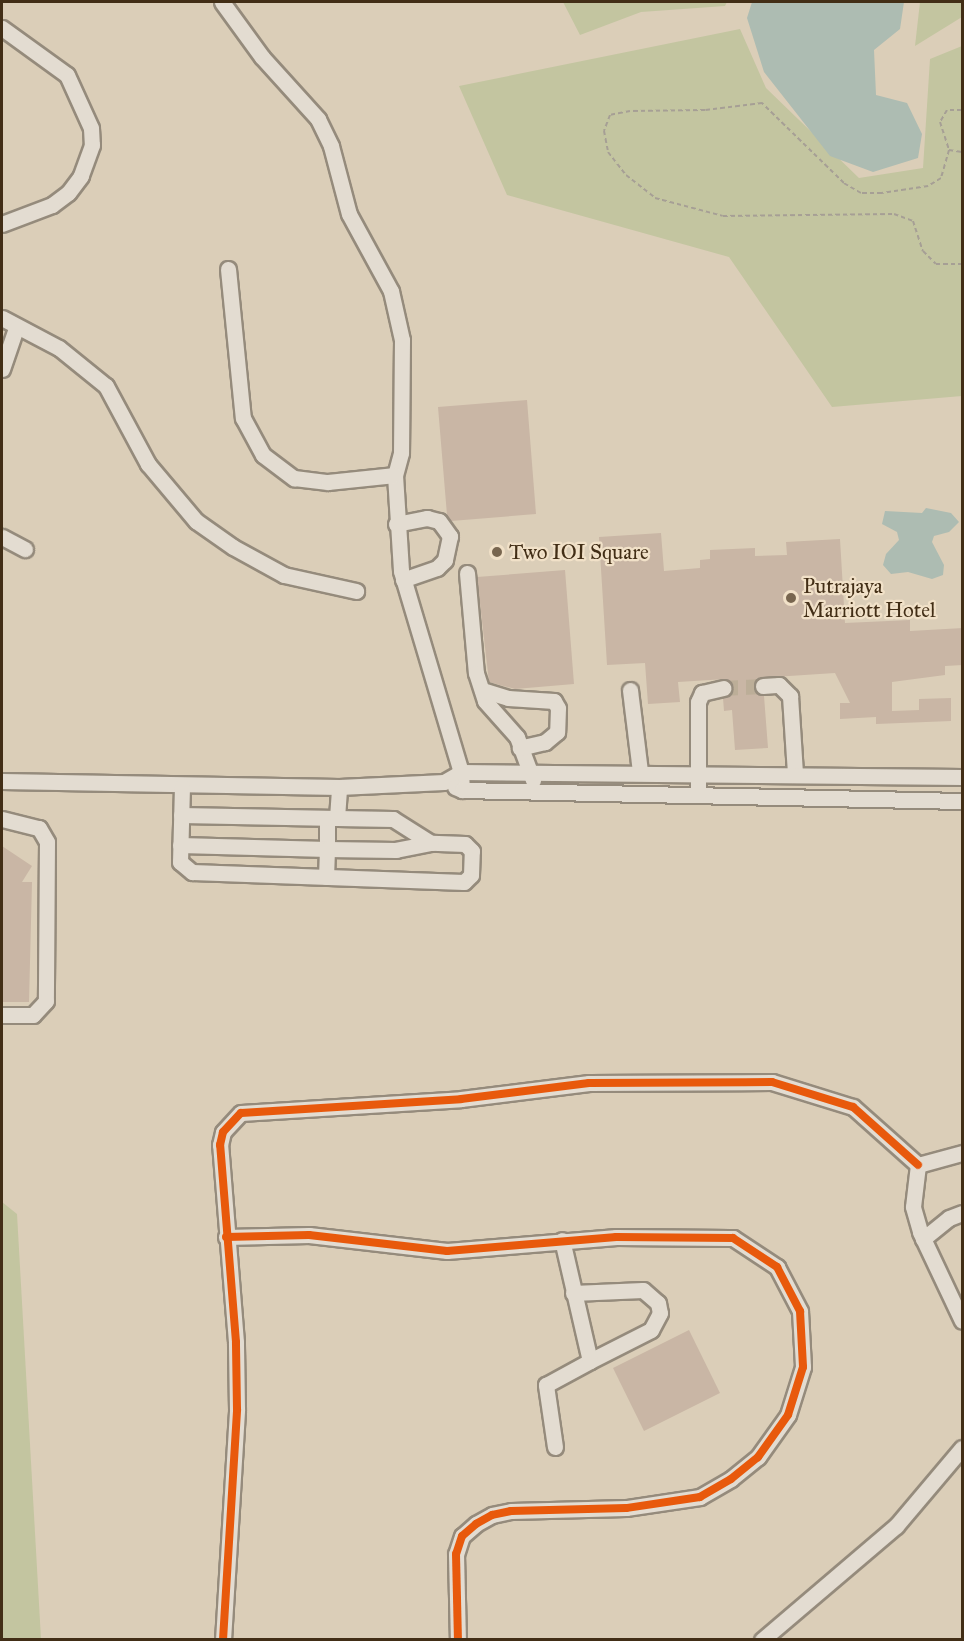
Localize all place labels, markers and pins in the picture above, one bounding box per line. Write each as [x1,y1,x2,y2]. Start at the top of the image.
place label: Two IOI Square [509,539,649,565]
marker: Two IOI Square [490,545,504,559]
place label: Putrajaya Marriott Hotel [803,573,936,623]
marker: Putrajaya Marriott Hotel [784,591,798,605]

